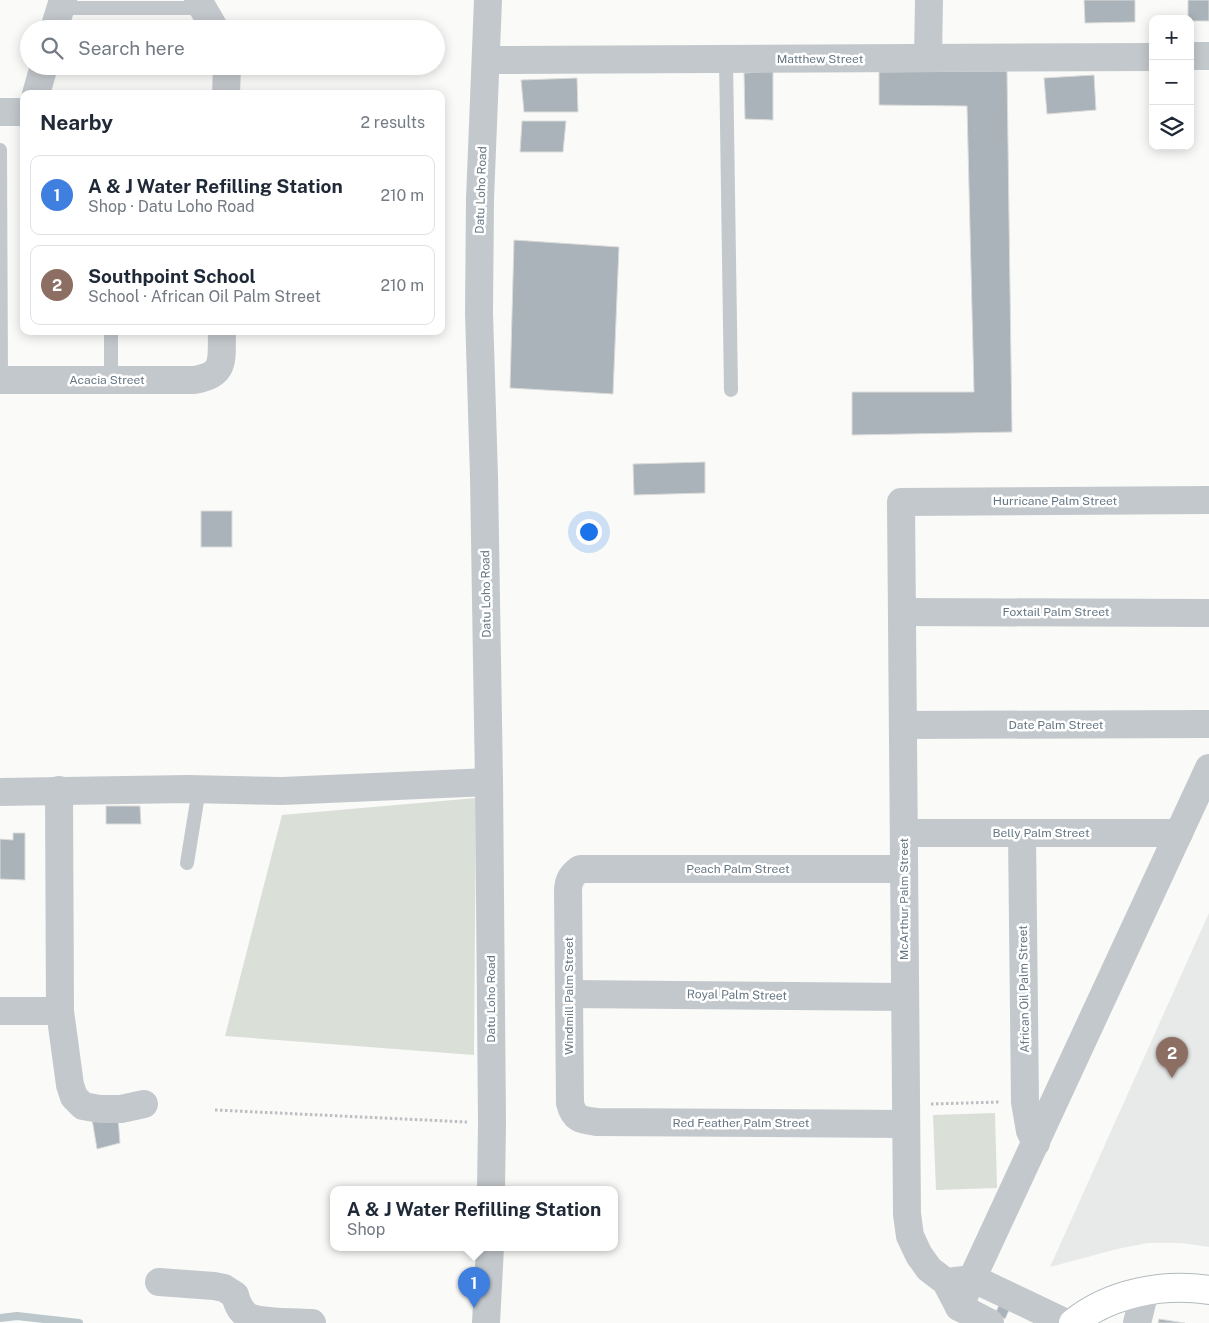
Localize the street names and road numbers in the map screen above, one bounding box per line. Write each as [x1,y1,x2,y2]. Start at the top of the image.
street label: Matthew Street [777,52,864,66]
street label: Datu Loho Road [472,146,490,234]
street label: Acacia Street [69,373,145,387]
street label: Hurricane Palm Street [993,494,1117,508]
street label: Datu Loho Road [478,550,494,638]
street label: Foxtail Palm Street [1003,605,1110,619]
street label: Date Palm Street [1009,718,1104,732]
street label: Belly Palm Street [992,826,1090,840]
street label: McArthur Palm Street [897,837,911,960]
street label: Peach Palm Street [686,862,790,876]
street label: African Oil Palm Street [1016,925,1032,1053]
street label: Windmill Palm Street [562,937,576,1055]
street label: Datu Loho Road [484,955,498,1043]
street label: Royal Palm Street [687,987,788,1003]
street label: Red Feather Palm Street [673,1116,810,1130]

